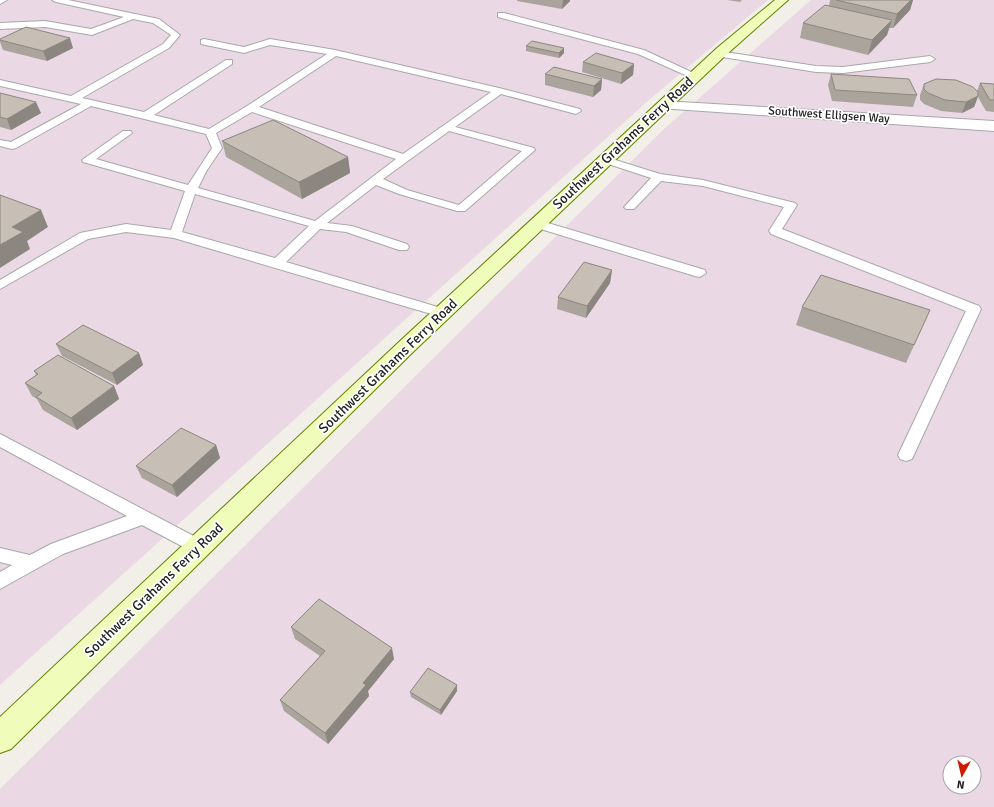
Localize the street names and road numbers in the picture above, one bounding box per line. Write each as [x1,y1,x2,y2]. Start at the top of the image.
street label: Southwest Grahams Ferry Road [549,73,697,213]
street label: Southwest Elligsen Way [768,103,891,127]
street label: Southwest Grahams Ferry Road [315,295,461,437]
street label: Southwest Grahams Ferry Road [81,519,227,661]

